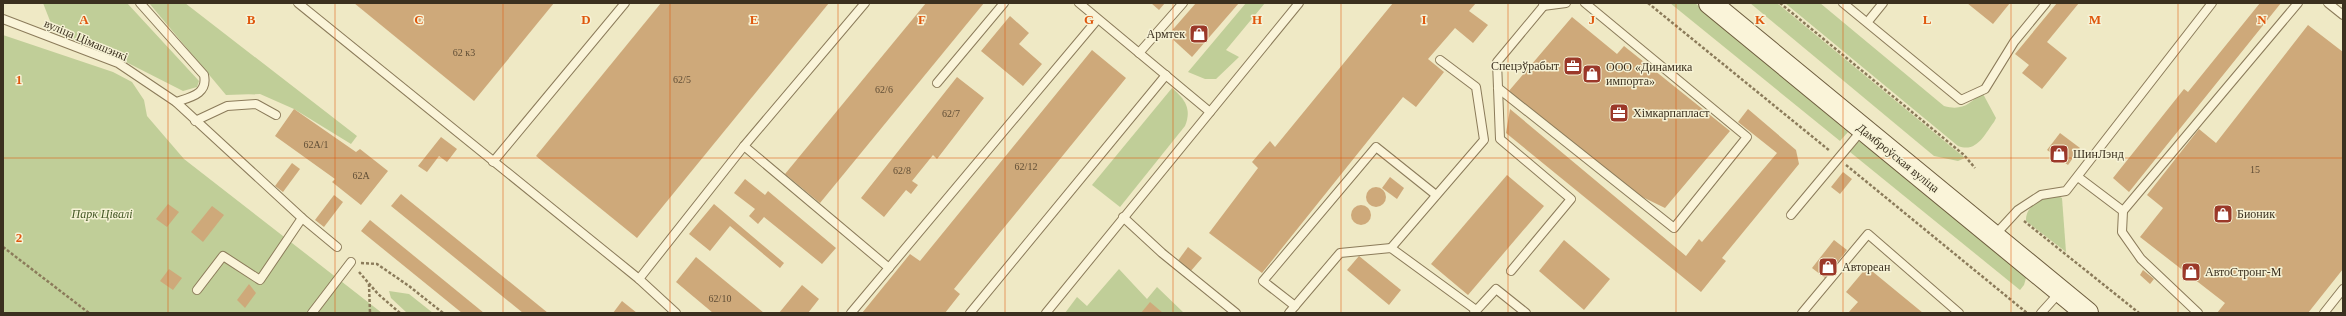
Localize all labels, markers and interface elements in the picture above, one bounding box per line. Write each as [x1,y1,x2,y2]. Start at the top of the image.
text: A [79,12,89,27]
text: B [247,12,256,27]
text: C [414,12,424,27]
text: D [581,12,591,27]
text: E [750,12,758,27]
text: F [918,12,926,27]
text: G [1084,12,1094,27]
text: H [1252,12,1262,27]
text: I [1421,12,1427,27]
text: J [1589,12,1596,27]
text: K [1755,12,1766,27]
text: L [1923,12,1932,27]
text: M [2089,12,2101,27]
text: N [2257,12,2267,27]
street label: вуліца Цімашэнкі [42,16,131,64]
shop icon: Армтек [1188,23,1210,45]
place label: Армтек [1147,27,1185,41]
house number: 62 к3 [453,47,475,58]
office icon: Спецэўрабыт [1562,55,1584,77]
place label: Спецэўрабыт [1491,59,1560,73]
place label: ООО «Динамика импорта» [1606,60,1693,88]
shop icon: ООО «Динамика импорта» [1581,63,1603,85]
text: 1 [16,72,22,87]
house number: 62/5 [673,74,691,85]
house number: 62/6 [875,84,893,95]
office icon: Хімкарпапласт [1608,102,1630,124]
place label: Хімкарпапласт [1633,106,1710,120]
house number: 62/7 [942,108,960,119]
street label: Дамброўская вуліца [1854,121,1942,196]
house number: 62А/1 [304,139,329,150]
shop icon: ШинЛэнд [2048,143,2070,165]
place label: ШинЛэнд [2073,147,2124,161]
house number: 62/12 [1015,161,1037,172]
house number: 15 [2250,164,2260,175]
house number: 62/8 [893,165,911,176]
house number: 62А [352,170,370,181]
shop icon: Бионик [2212,203,2234,225]
park label: Парк Цівалі [71,207,132,221]
place label: Бионик [2237,207,2275,221]
text: 2 [16,230,22,245]
shop icon: Автореан [1817,256,1839,278]
place label: Автореан [1842,260,1891,274]
shop icon: АвтоСтронг-М [2180,261,2202,283]
place label: АвтоСтронг-М [2205,265,2282,279]
house number: 62/10 [709,293,731,304]

